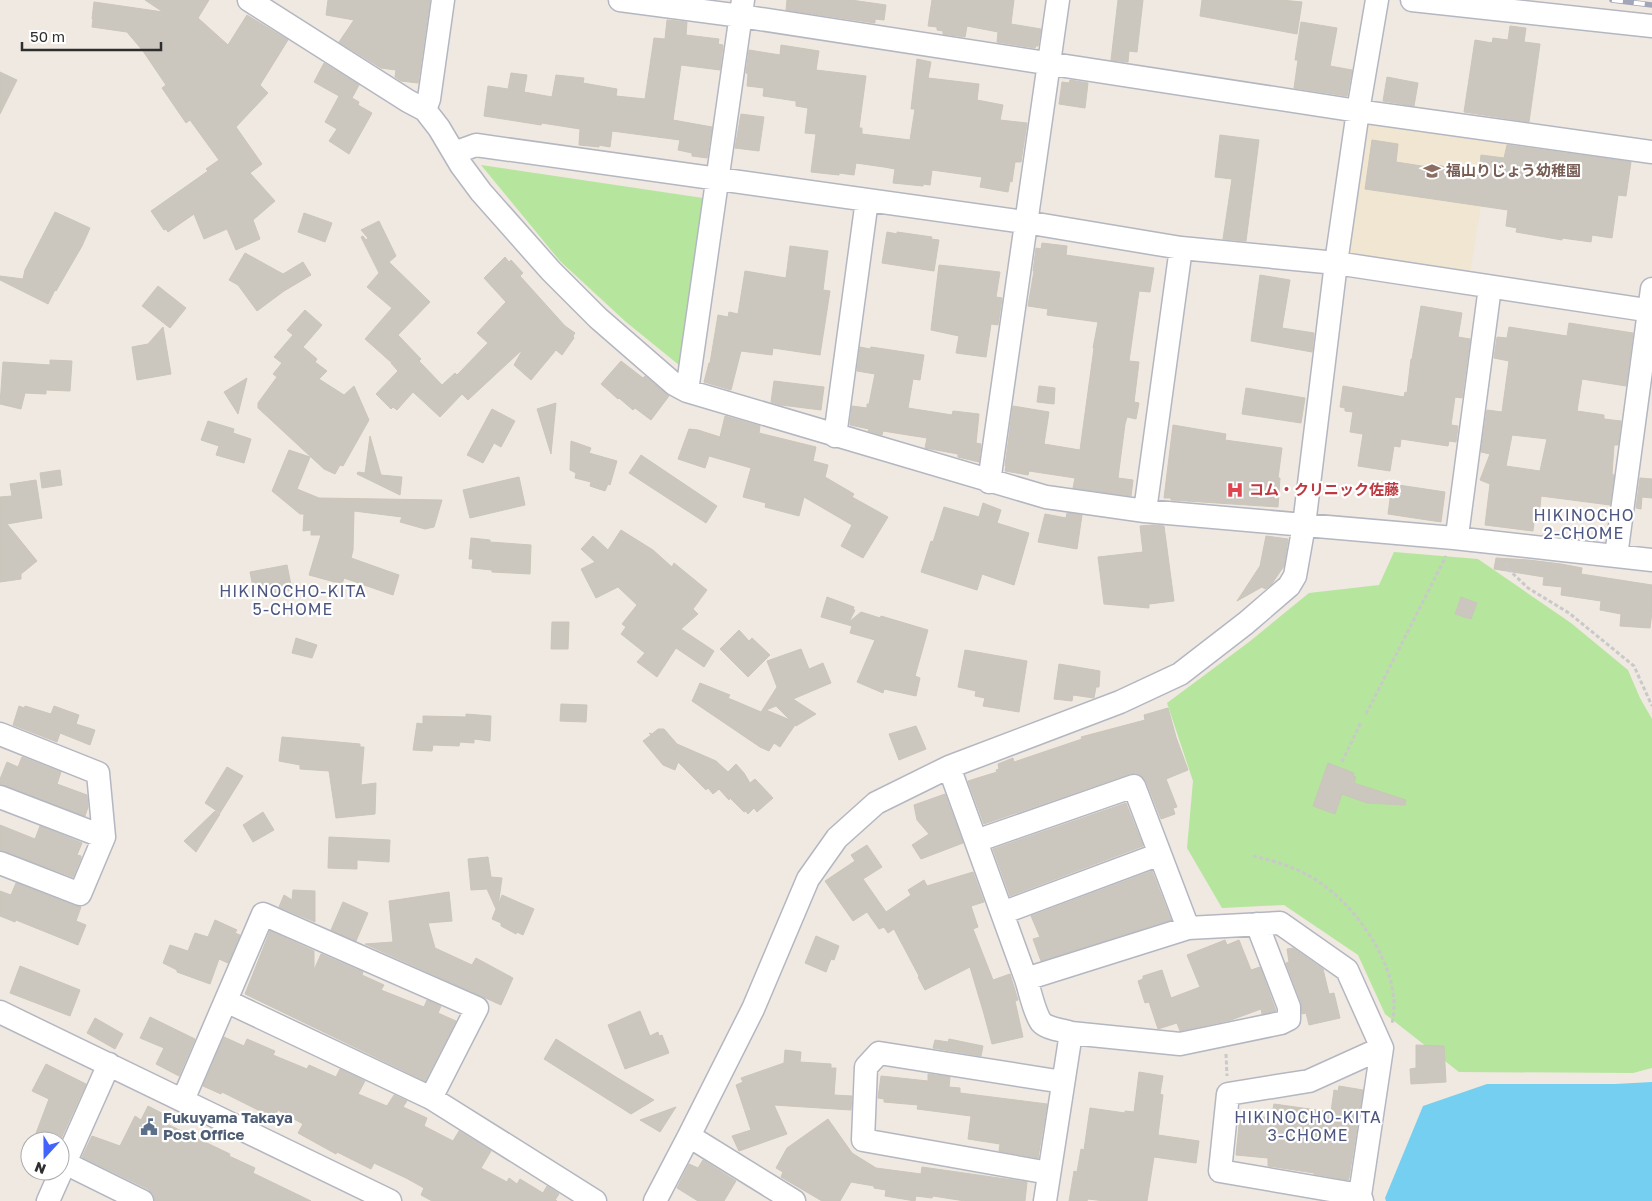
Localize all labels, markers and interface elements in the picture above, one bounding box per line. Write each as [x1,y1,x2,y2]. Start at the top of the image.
scale bar [22,20,161,52]
text: 50 m [30,27,65,45]
school or university icon: 福山りじょう幼稚園 [1422,161,1442,181]
place label: 福山りじょう幼稚園 [1445,161,1581,179]
hospital icon: コム・クリニック佐藤 [1225,480,1245,500]
place label: コム・クリニック佐藤 [1249,480,1399,498]
district label: HIKINOCHO 2-CHOME [1533,505,1635,543]
district label: HIKINOCHO-KITA 5-CHOME [219,581,367,619]
district label: HIKINOCHO-KITA 3-CHOME [1234,1107,1382,1145]
place label: Fukuyama Takaya Post Office [163,1108,293,1143]
public building icon: Fukuyama Takaya Post Office [139,1117,159,1137]
north arrow [20,1131,70,1181]
text: N [32,1159,48,1178]

